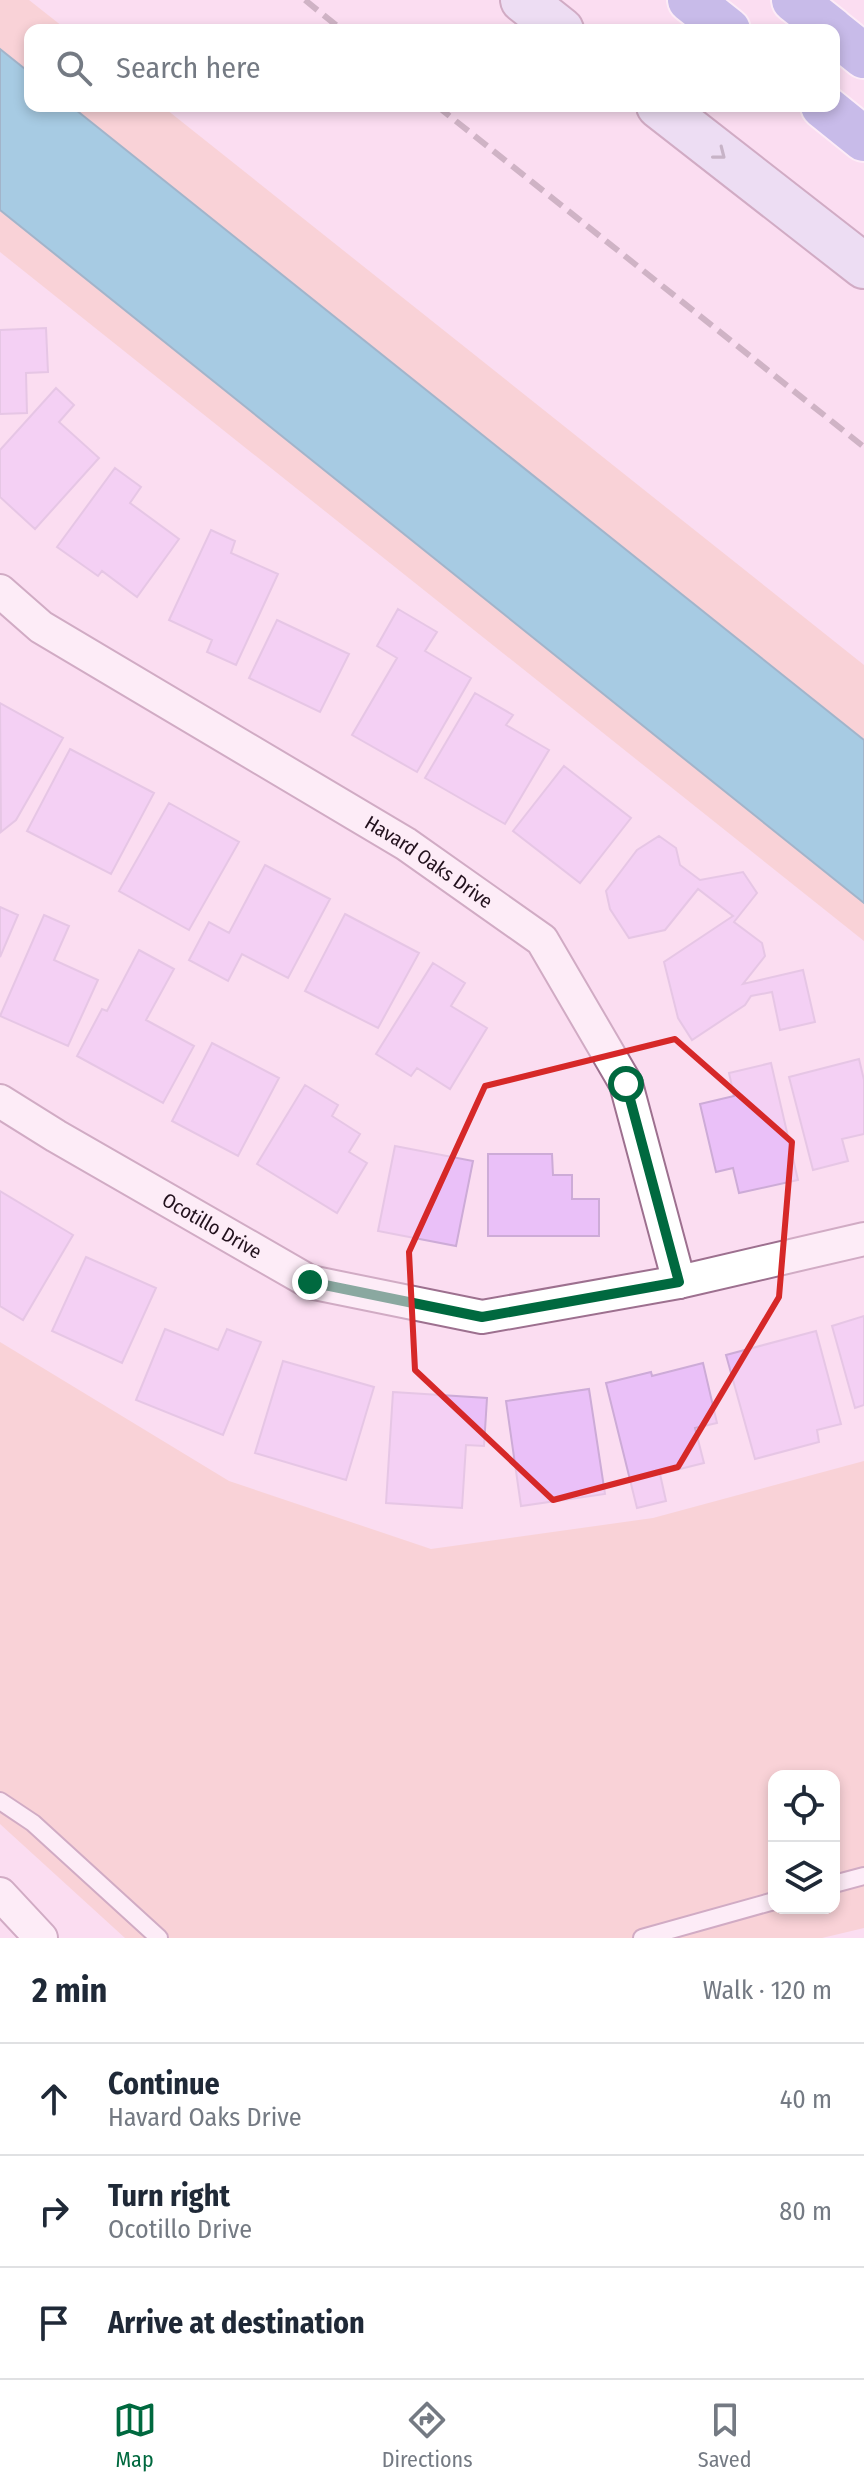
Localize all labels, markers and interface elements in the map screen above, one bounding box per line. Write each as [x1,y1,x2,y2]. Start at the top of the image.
search box [24,24,840,112]
icon: search [52,46,96,90]
text: Search here [116,50,261,86]
one-way arrow [711,144,725,159]
street label: Havard Oaks Drive [361,810,497,913]
route start [608,1066,644,1102]
street label: Ocotillo Drive [158,1188,266,1264]
route end [292,1264,328,1300]
map controls [768,1770,840,1914]
button: locate [768,1770,840,1842]
button: layers [768,1842,840,1914]
text: 2 min [32,1970,107,2011]
text: Walk · 120 m [703,1975,832,2006]
text: Continue [108,2066,220,2102]
icon: ahead [32,2077,76,2121]
text: 40 m [780,2084,832,2115]
text: Havard Oaks Drive [108,2102,302,2133]
text: Turn right [108,2178,230,2214]
icon: right [32,2189,76,2233]
text: 80 m [779,2196,832,2227]
text: Ocotillo Drive [108,2214,252,2245]
icon: arrive [32,2301,76,2345]
text: Arrive at destination [108,2305,365,2341]
tab: Map [113,2398,157,2473]
tab: Directions [382,2398,473,2473]
tab: Saved [698,2398,751,2473]

